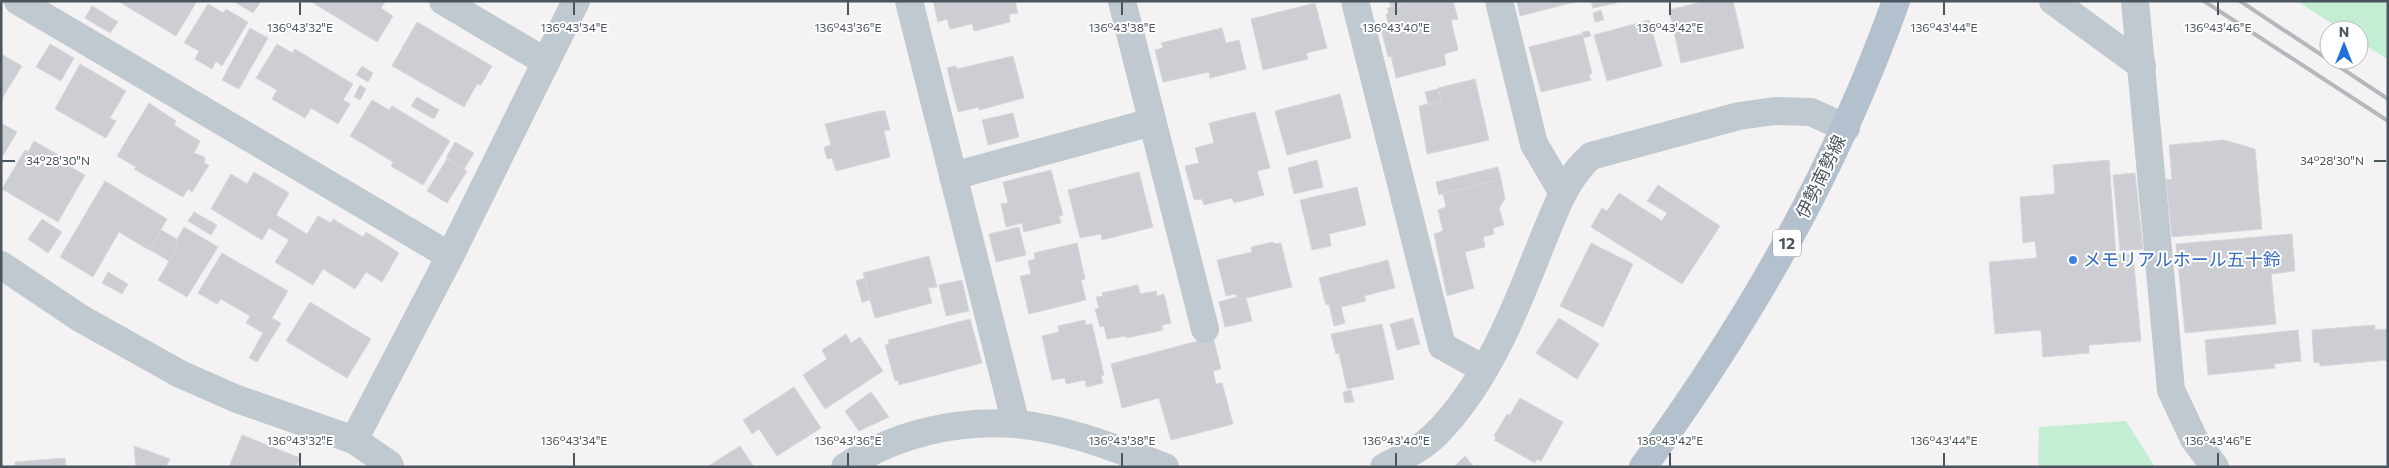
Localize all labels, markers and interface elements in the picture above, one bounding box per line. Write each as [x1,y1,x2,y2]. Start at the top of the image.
text: 136°43'32"E [267,20,333,34]
text: 136°43'34"E [541,20,607,34]
text: 136°43'36"E [814,20,882,34]
text: 136°43'38"E [1088,20,1156,34]
text: 136°43'40"E [1362,20,1430,34]
text: 136°43'42"E [1637,20,1703,34]
text: 136°43'44"E [1910,20,1978,34]
text: 136°43'46"E [2184,20,2252,34]
north arrow [2319,20,2369,70]
text: N [2339,23,2349,40]
street label: 伊勢南勢線 [1790,131,1850,222]
text: 34°28'30"N [26,153,90,167]
text: 34°28'30"N [2300,153,2364,167]
road number: 12 [1773,230,1801,256]
place label: メモリアルホール五十鈴 [2083,248,2281,270]
marker: メモリアルホール五十鈴 [2067,254,2079,266]
text: 136°43'32"E [267,433,333,447]
text: 136°43'34"E [541,433,607,447]
text: 136°43'36"E [814,433,882,447]
text: 136°43'38"E [1088,433,1156,447]
text: 136°43'40"E [1362,433,1430,447]
text: 136°43'42"E [1637,433,1703,447]
text: 136°43'44"E [1910,433,1978,447]
text: 136°43'46"E [2184,433,2252,447]

